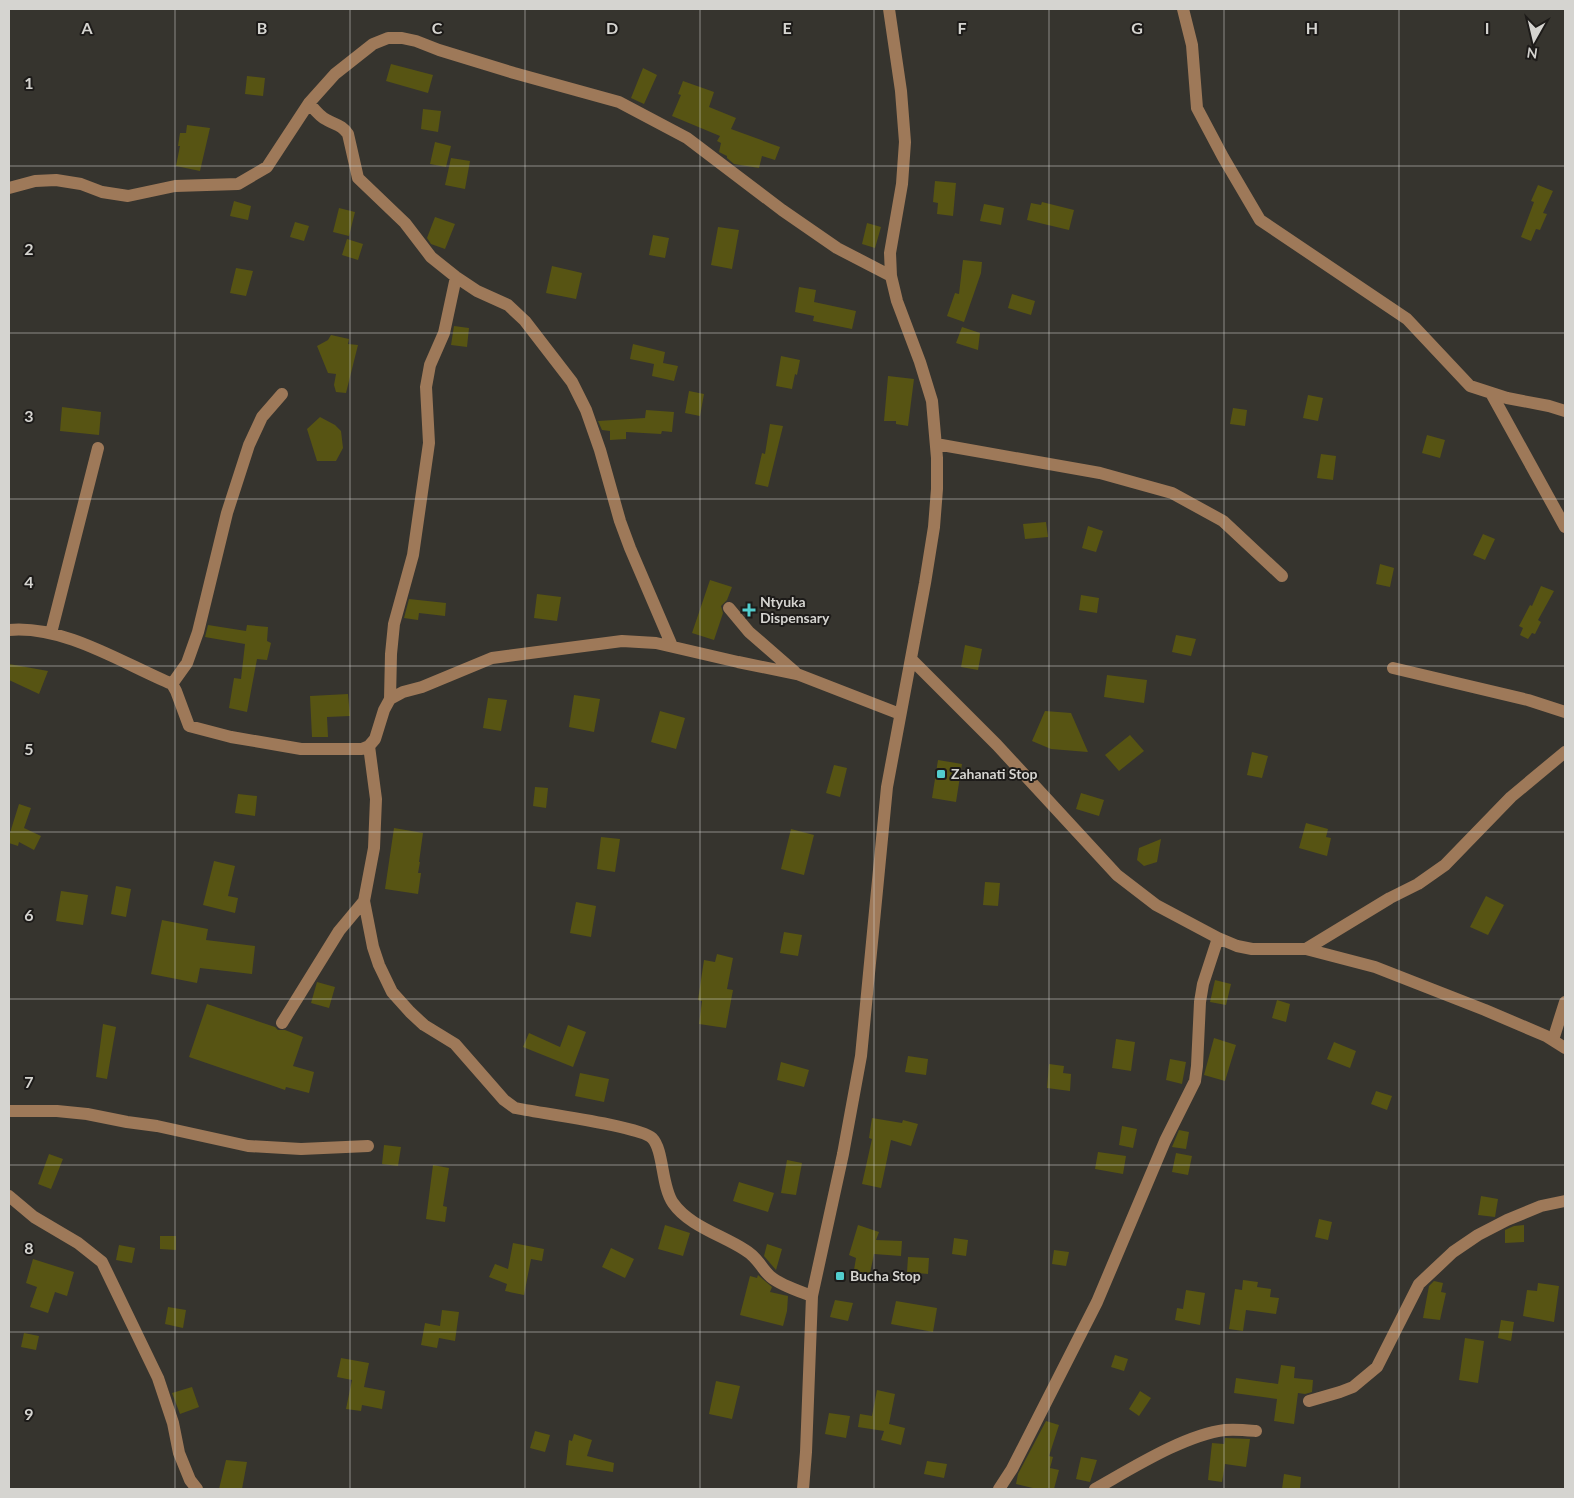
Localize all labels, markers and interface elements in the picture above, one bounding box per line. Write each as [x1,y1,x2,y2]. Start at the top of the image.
north arrow [1509,15,1559,65]
text: A [80,18,93,37]
text: B [257,18,267,37]
text: C [432,18,443,37]
text: D [606,18,618,37]
text: E [782,18,792,37]
text: F [957,18,967,37]
text: G [1131,18,1143,37]
text: H [1306,18,1318,37]
text: I [1485,18,1489,37]
text: N [1526,44,1539,63]
text: 1 [24,73,34,92]
text: 2 [24,239,34,258]
text: 3 [24,406,34,425]
text: 4 [24,572,34,591]
place label: Ntyuka Dispensary [760,593,830,626]
marker: Ntyuka Dispensary [742,603,756,617]
text: 5 [24,739,34,758]
place label: Zahanati Stop [951,765,1037,782]
marker: Zahanati Stop [935,768,947,780]
text: 6 [24,905,34,924]
text: 7 [24,1072,34,1091]
text: 8 [24,1238,34,1257]
place label: Bucha Stop [850,1267,921,1284]
marker: Bucha Stop [834,1270,846,1282]
text: 9 [24,1404,34,1423]

